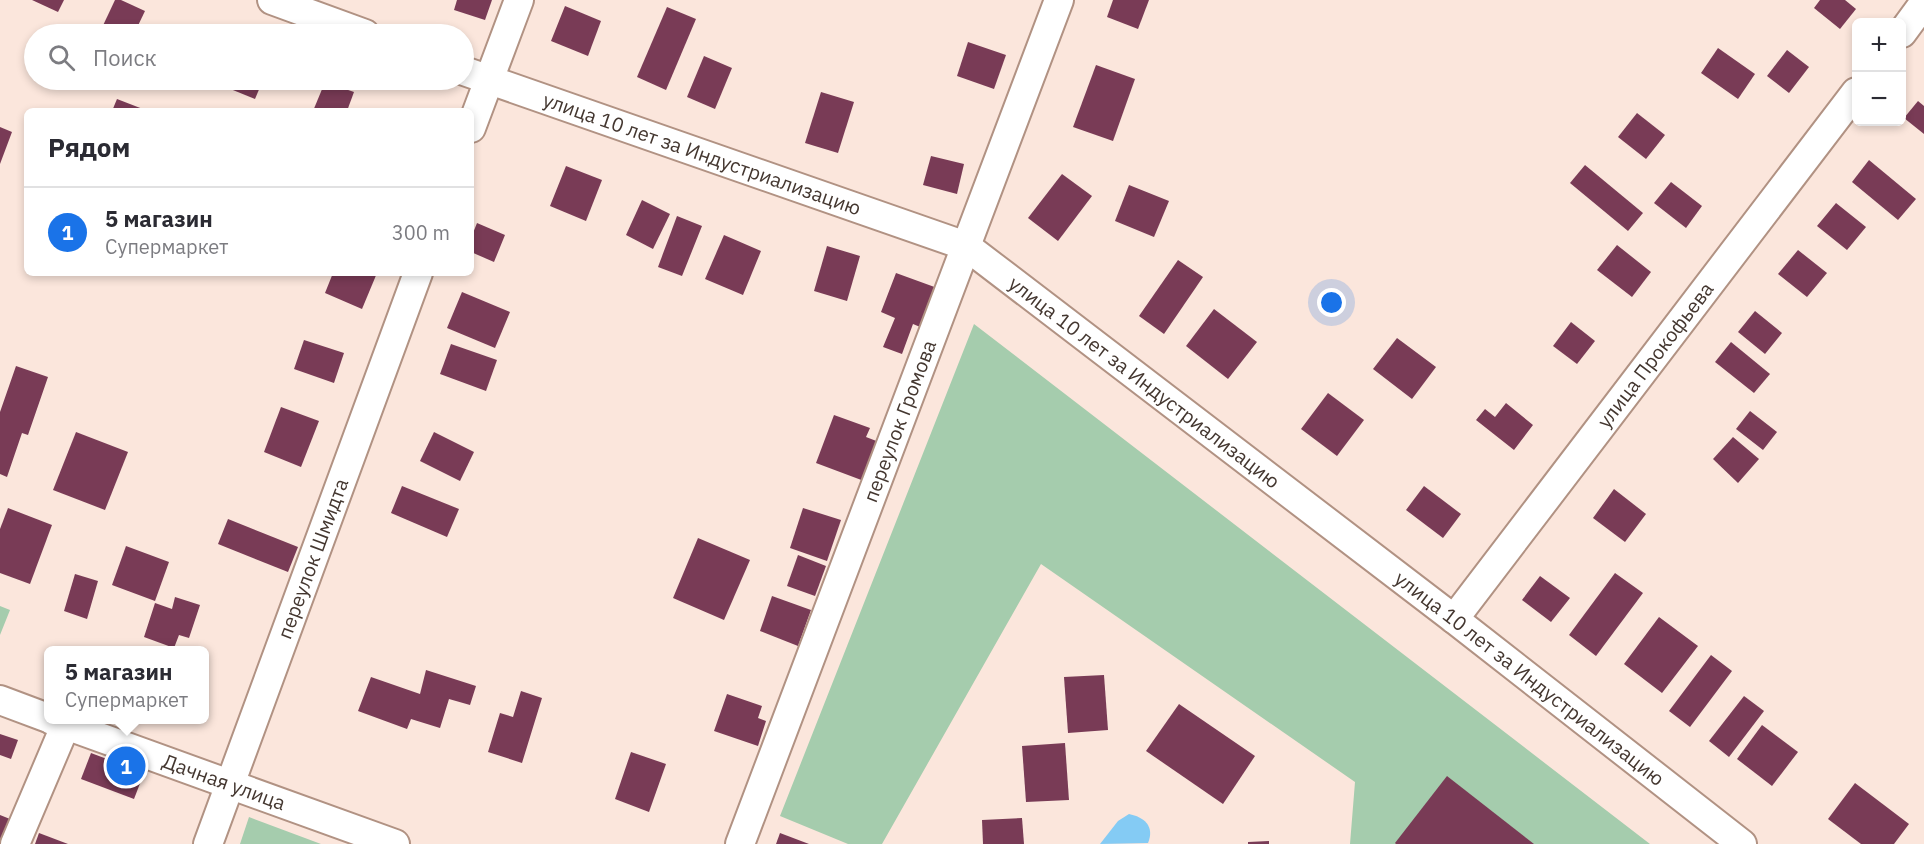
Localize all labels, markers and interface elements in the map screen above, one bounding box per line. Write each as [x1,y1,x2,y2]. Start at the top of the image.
map controls [1852,18,1906,126]
button: + [1852,18,1906,72]
search box [24,24,474,90]
icon: search [45,41,78,74]
text: Поиск [93,43,157,72]
button: − [1852,72,1906,126]
street label: улица 10 лет за Индустриализацию [540,86,865,221]
text: Рядом [48,130,130,164]
text: 5 магазин [105,204,213,233]
text: 1 [62,219,74,246]
text: 300 m [392,219,450,246]
text: Супермаркет [105,233,228,260]
street label: улица 10 лет за Индустриализацию [1003,269,1286,494]
street label: улица Прокофьева [1591,276,1720,433]
your location [1317,288,1346,317]
street label: переулок Громова [856,336,942,506]
street label: переулок Шмидта [271,474,354,642]
street label: улица 10 лет за Индустриализацию [1389,565,1670,792]
popup [44,646,209,724]
text: 5 магазин [65,657,172,686]
text: Супермаркет [65,686,188,713]
pin: 1 [106,744,146,789]
street label: Дачная улица [159,747,290,816]

